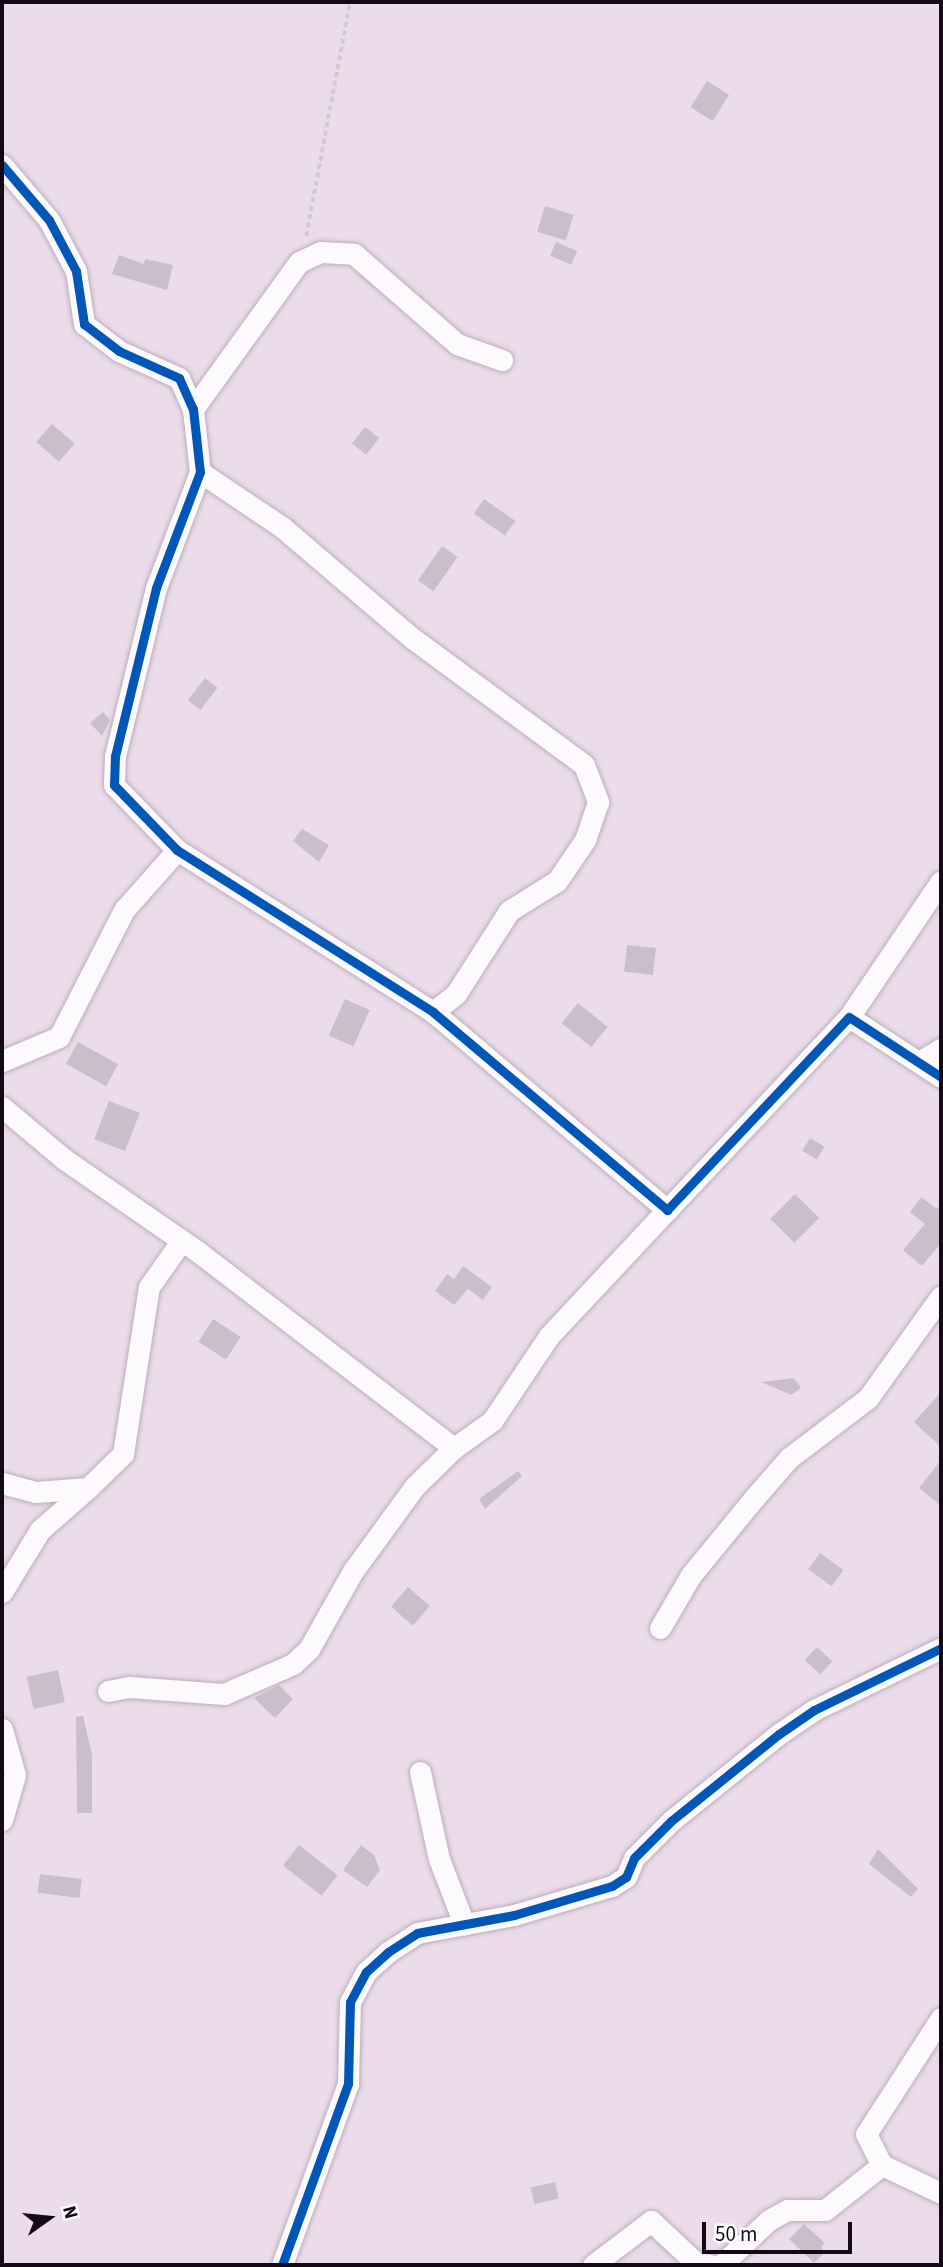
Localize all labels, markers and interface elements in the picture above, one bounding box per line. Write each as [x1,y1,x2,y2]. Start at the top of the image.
north arrow [14,2183,84,2253]
text: N [55,2203,84,2222]
scale bar [705,2208,856,2252]
text: 50 m [715,2219,757,2249]

